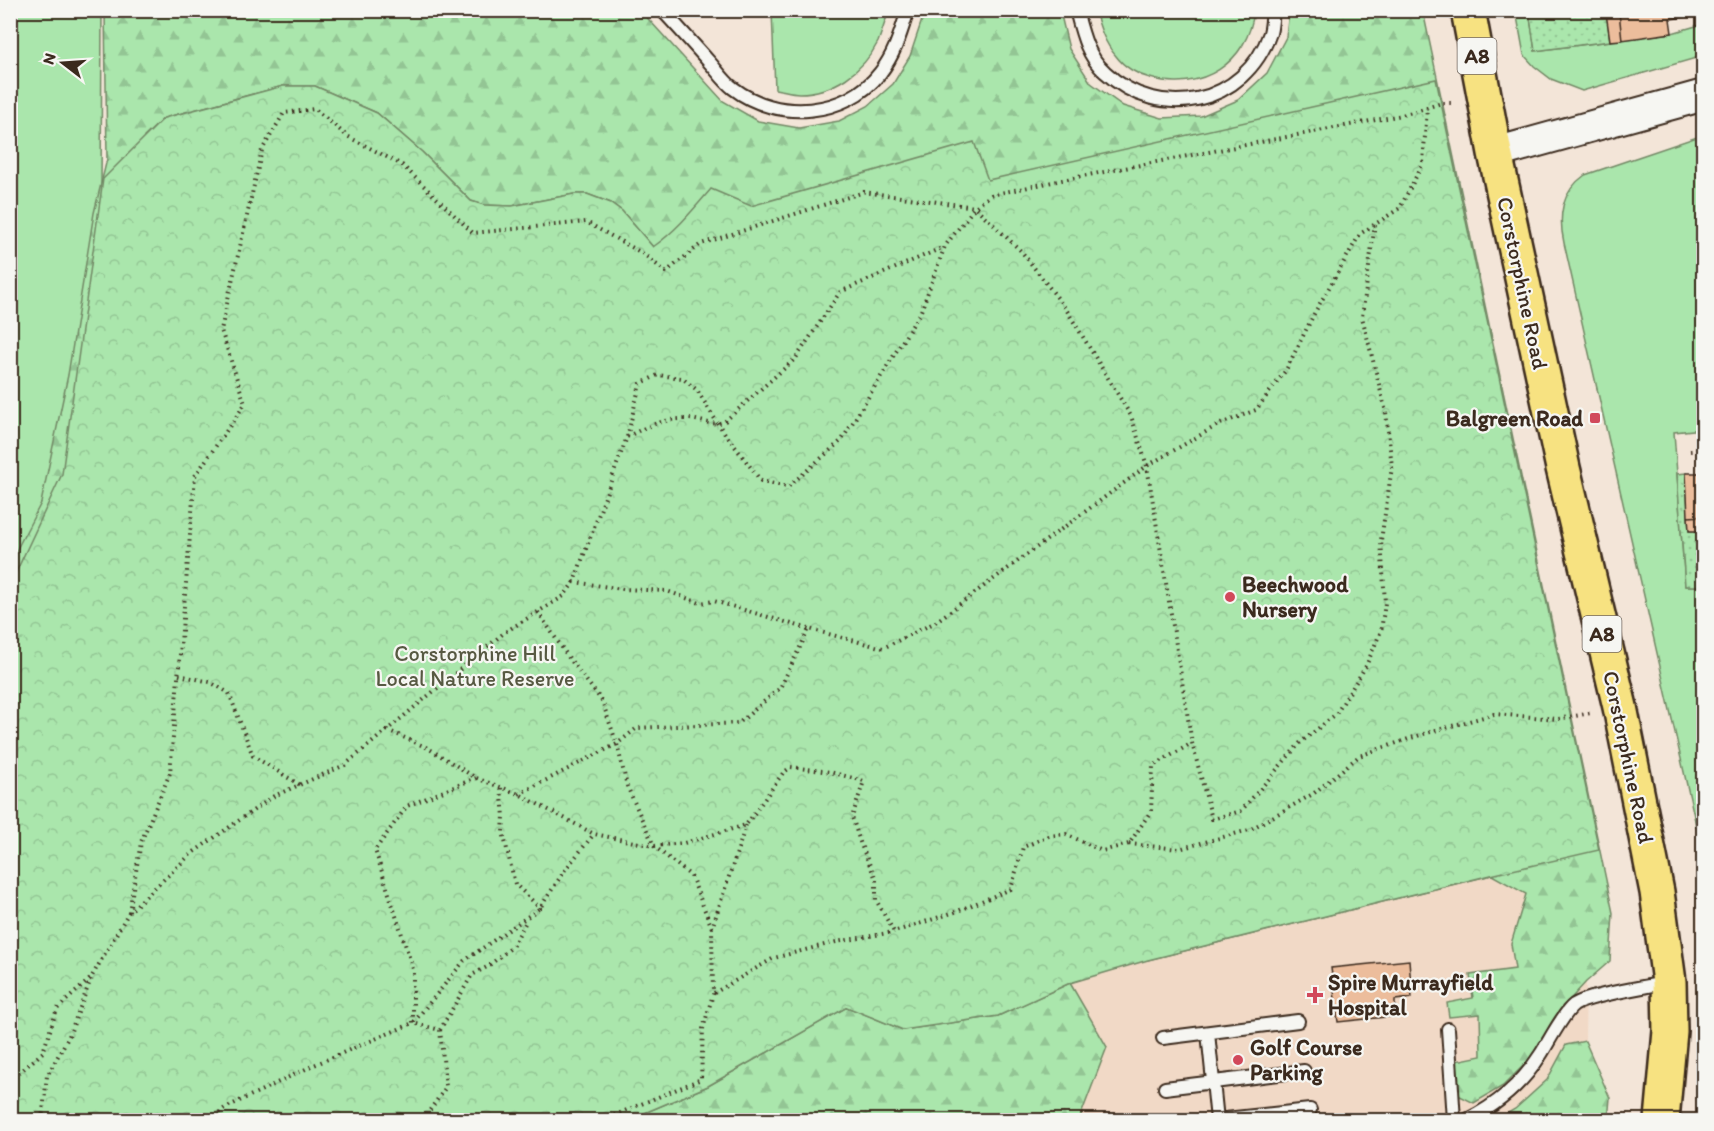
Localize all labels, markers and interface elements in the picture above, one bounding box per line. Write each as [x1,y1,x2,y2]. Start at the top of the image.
north arrow [33,33,93,93]
road number: A8 [1458,38,1496,74]
text: N [38,51,60,67]
street label: Corstorphine Road [1491,194,1554,372]
place label: Balgreen Road [1446,405,1583,432]
marker: Balgreen Road [1588,411,1602,425]
place label: Beechwood Nursery [1242,571,1349,623]
marker: Beechwood Nursery [1223,590,1237,604]
road number: A8 [1582,616,1622,652]
park label: Corstorphine Hill Local Nature Reserve [375,640,575,692]
street label: Corstorphine Road [1597,668,1660,846]
place label: Spire Murrayfield Hospital [1328,969,1494,1021]
marker: Spire Murrayfield Hospital [1306,986,1324,1004]
place label: Golf Course Parking [1250,1034,1363,1086]
marker: Golf Course Parking [1231,1053,1245,1067]

